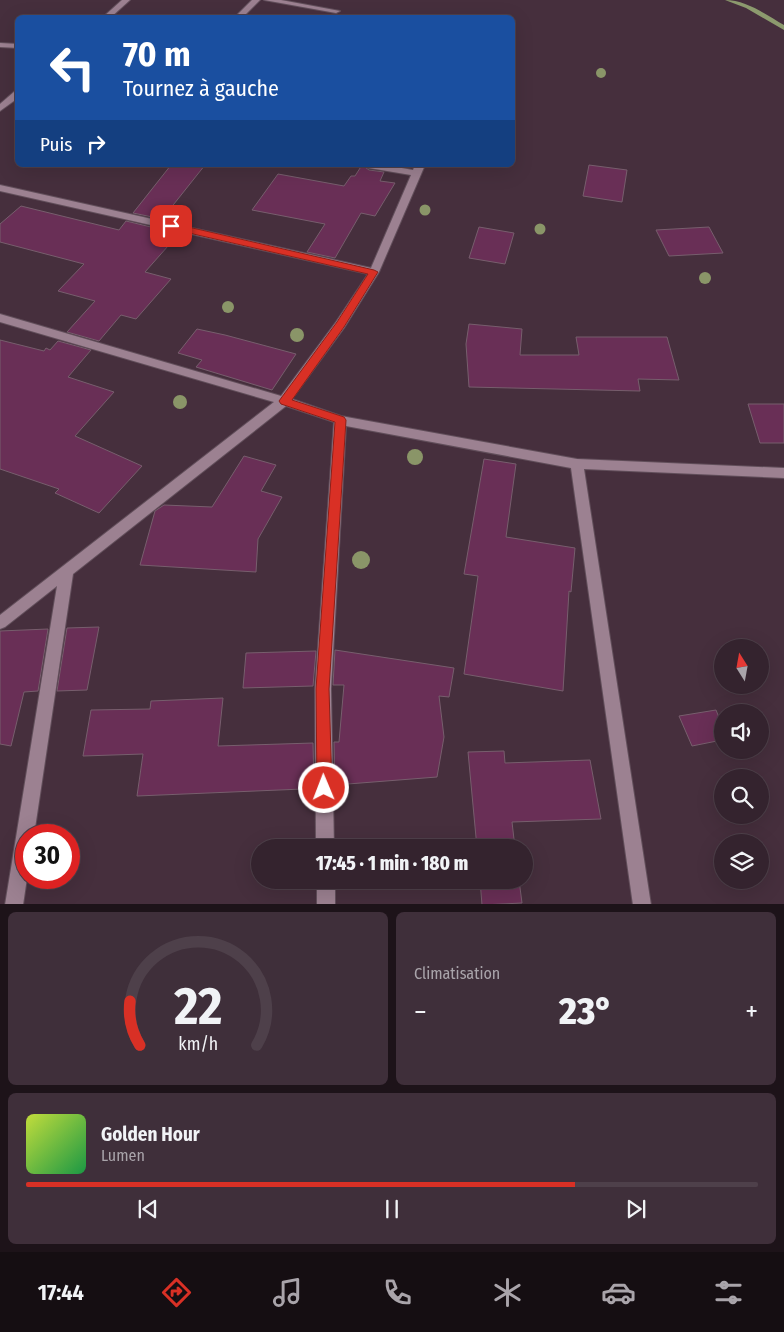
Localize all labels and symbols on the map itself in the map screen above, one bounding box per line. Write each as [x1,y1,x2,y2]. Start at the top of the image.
pin [150,205,192,247]
north arrow [714,639,769,694]
position arrow [297,761,349,813]
speed limit sign: 30 [15,824,80,889]

